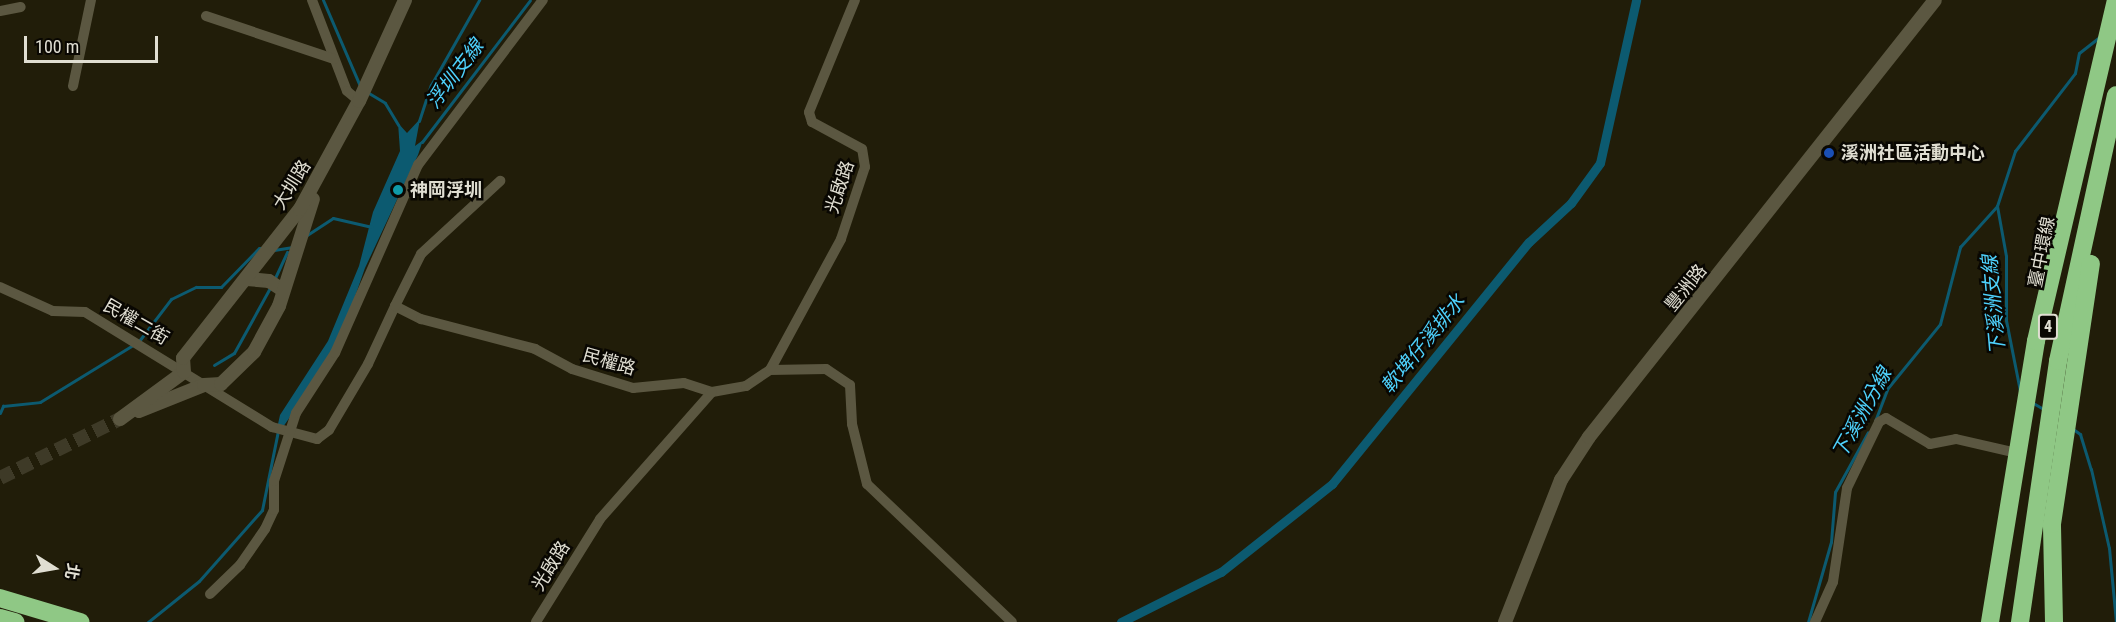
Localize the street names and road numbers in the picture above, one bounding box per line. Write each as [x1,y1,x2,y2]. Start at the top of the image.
street label: 大圳路 [269,156,315,214]
street label: 光啟路 [821,158,859,216]
street label: 臺中環線 [2025,215,2059,289]
street label: 豐洲路 [1661,260,1711,316]
street label: 民權二街 [99,295,173,349]
road number: 4 [2038,314,2058,340]
street label: 民權路 [580,344,638,380]
street label: 光啟路 [528,537,574,595]

